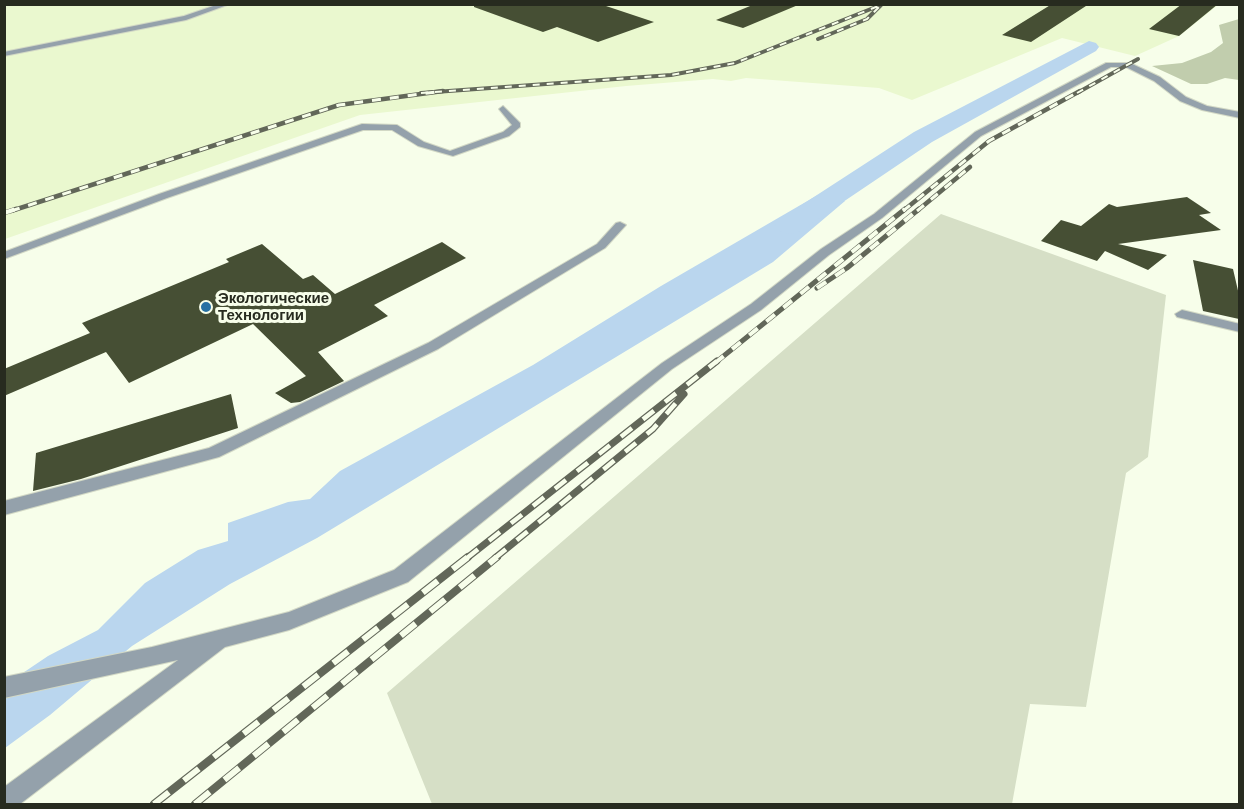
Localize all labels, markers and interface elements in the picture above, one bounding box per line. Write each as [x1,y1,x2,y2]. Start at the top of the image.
place label: Экологические Технологии [218,289,329,324]
marker: Экологические Технологии [199,300,213,314]

